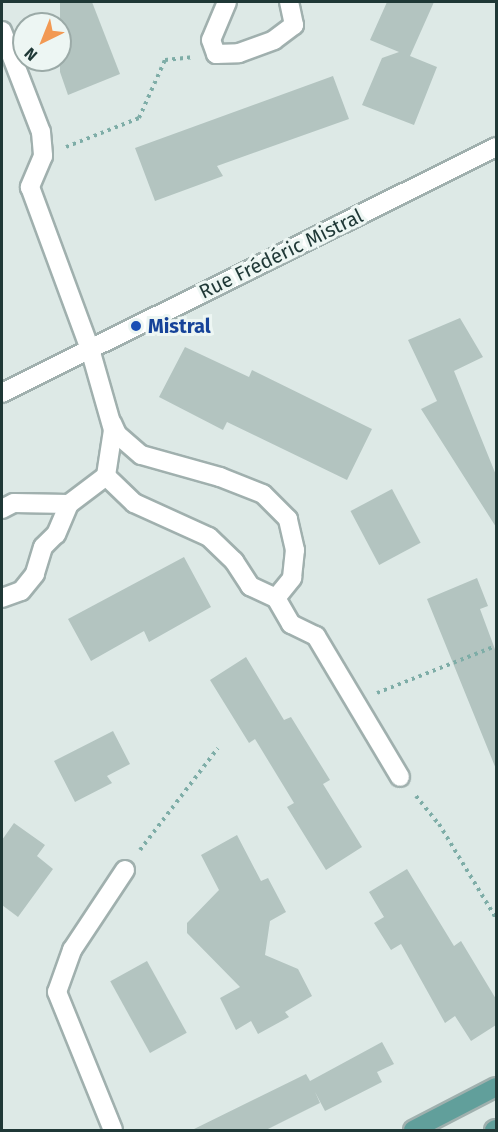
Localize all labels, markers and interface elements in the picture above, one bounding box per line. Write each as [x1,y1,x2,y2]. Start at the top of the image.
north arrow [12,12,72,72]
text: N [20,44,41,65]
street label: Rue Frédéric Mistral [195,204,367,304]
place label: Mistral [148,314,211,338]
marker: Mistral [129,319,143,333]

